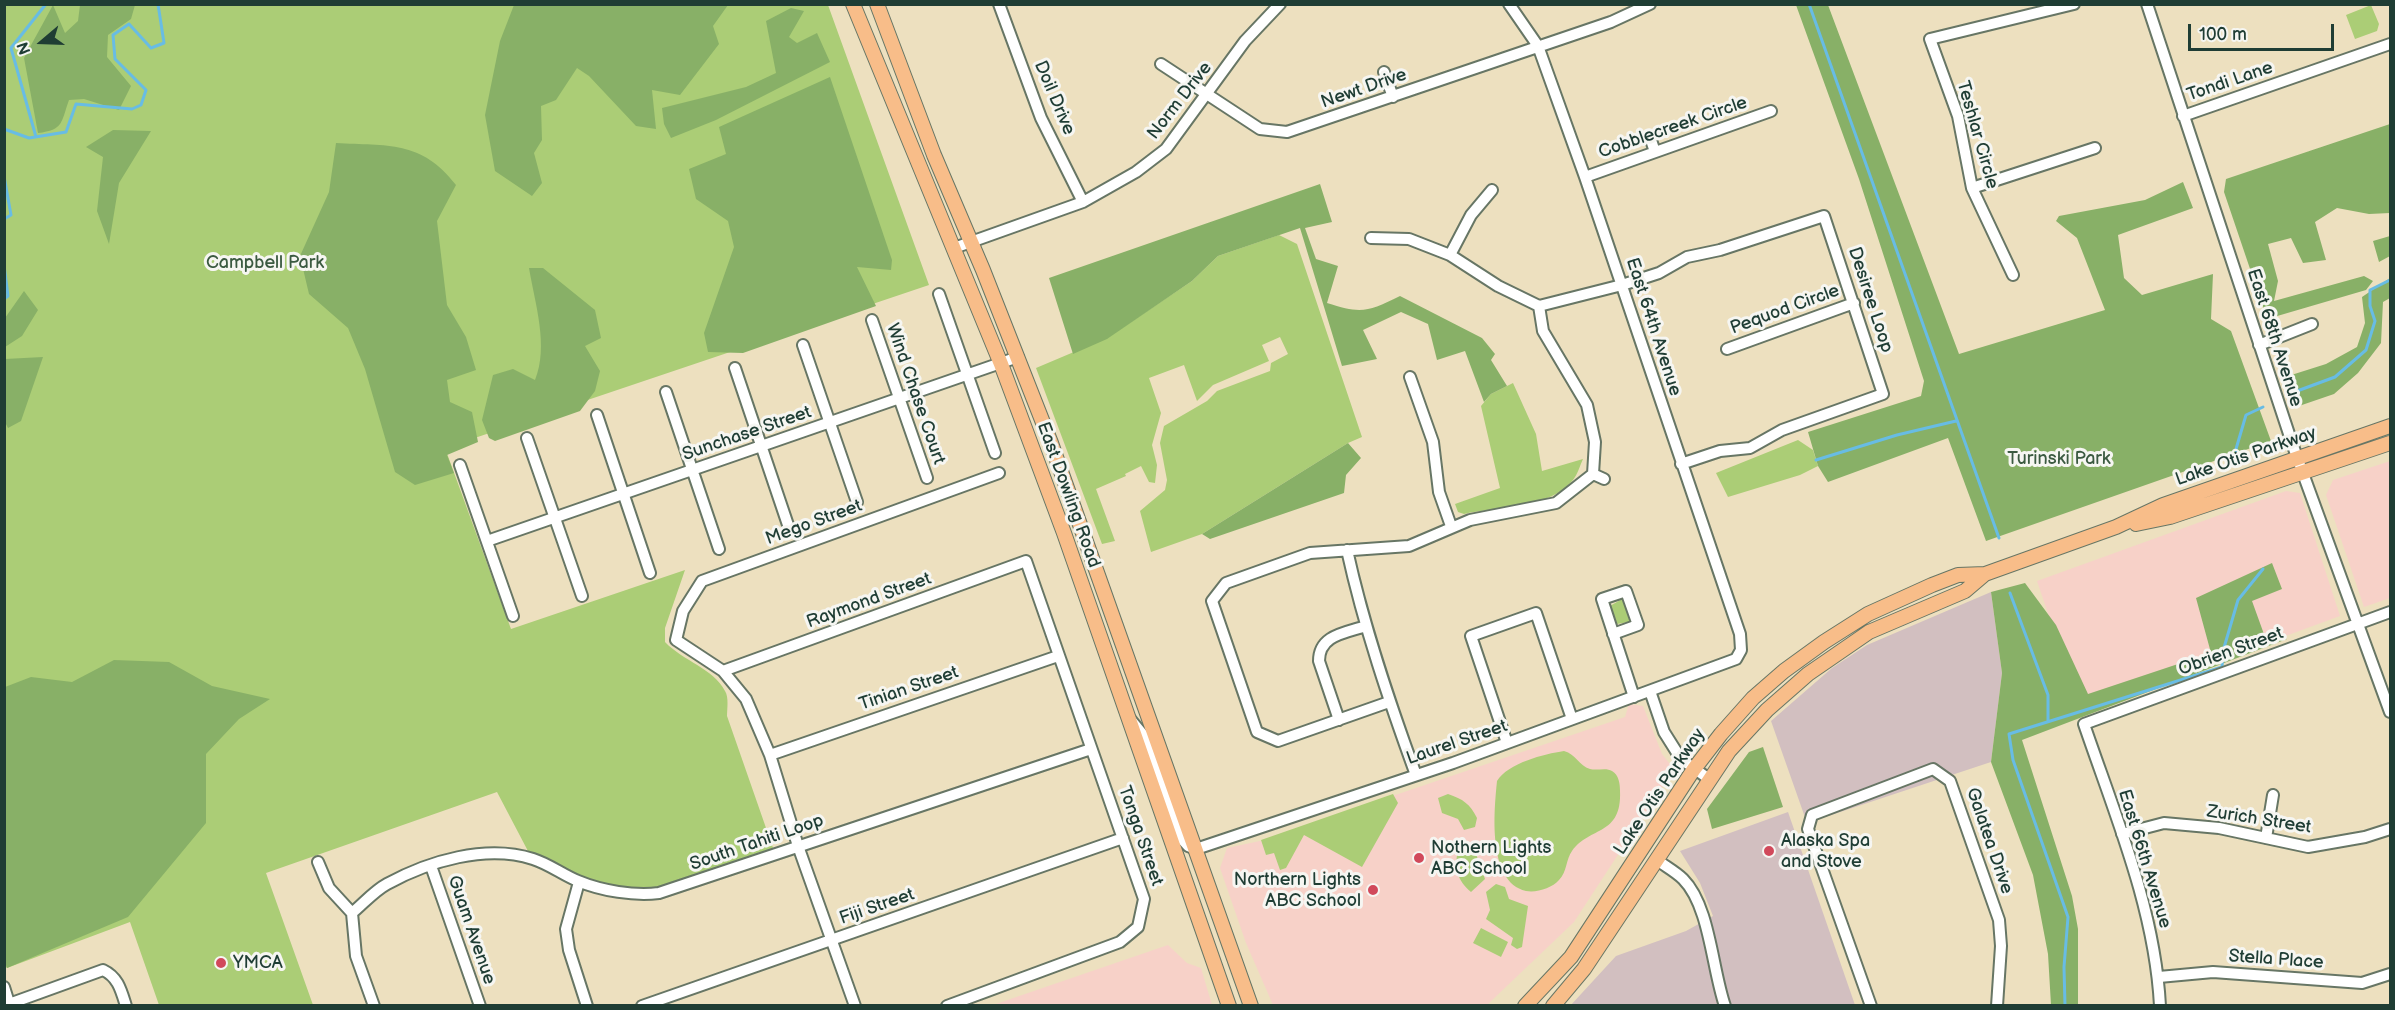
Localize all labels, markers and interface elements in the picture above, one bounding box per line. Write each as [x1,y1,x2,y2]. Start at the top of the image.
north arrow [12,12,72,72]
scale bar [2191,12,2336,50]
text: 100 m [2199,24,2247,45]
text: N [14,39,35,57]
street label: Tondi Lane [2184,57,2276,107]
street label: Doil Drive [1029,58,1079,138]
street label: Norm Drive [1143,58,1217,144]
street label: Newt Drive [1318,64,1410,114]
street label: Teshlar Circle [1951,79,2003,191]
street label: Cobblecreek Circle [1596,92,1750,164]
street label: Desiree Loop [1843,244,1897,356]
park label: Campbell Park [206,252,324,274]
street label: East 64th Avenue [1620,255,1686,399]
street label: East 68th Avenue [2242,266,2306,410]
street label: Pequod Circle [1728,280,1842,340]
street label: Wind Chase Court [881,321,949,467]
street label: Sunchase Street [680,402,814,466]
street label: East Dowling Road [1032,419,1104,571]
street label: Lake Otis Parkway [2173,423,2319,491]
park label: Turinski Park [2007,448,2111,470]
street label: Mego Street [763,496,865,550]
street label: Raymond Street [804,568,934,634]
street label: Obrien Street [2176,623,2286,681]
street label: Tinian Street [857,662,961,716]
street label: Laurel Street [1404,716,1510,770]
street label: Lake Otis Parkway [1610,725,1710,859]
street label: Tonga Street [1113,783,1167,889]
street label: Galatea Drive [1961,785,2017,897]
street label: East 66th Avenue [2113,787,2175,931]
street label: Zurich Street [2205,801,2313,839]
street label: South Tahiti Loop [687,810,827,876]
place label: Alaska Spa and Stove [1781,830,1870,872]
place label: Nothern Lights ABC School [1431,837,1551,880]
marker: Alaska Spa and Stove [1762,844,1776,858]
marker: Nothern Lights ABC School [1412,851,1426,865]
place label: Northern Lights ABC School [1234,869,1361,912]
street label: Guam Avenue [442,873,500,987]
marker: Northern Lights ABC School [1366,883,1380,897]
street label: Fiji Street [837,884,917,930]
street label: Stella Place [2228,946,2324,974]
place label: YMCA [233,952,283,974]
marker: YMCA [214,956,228,970]

